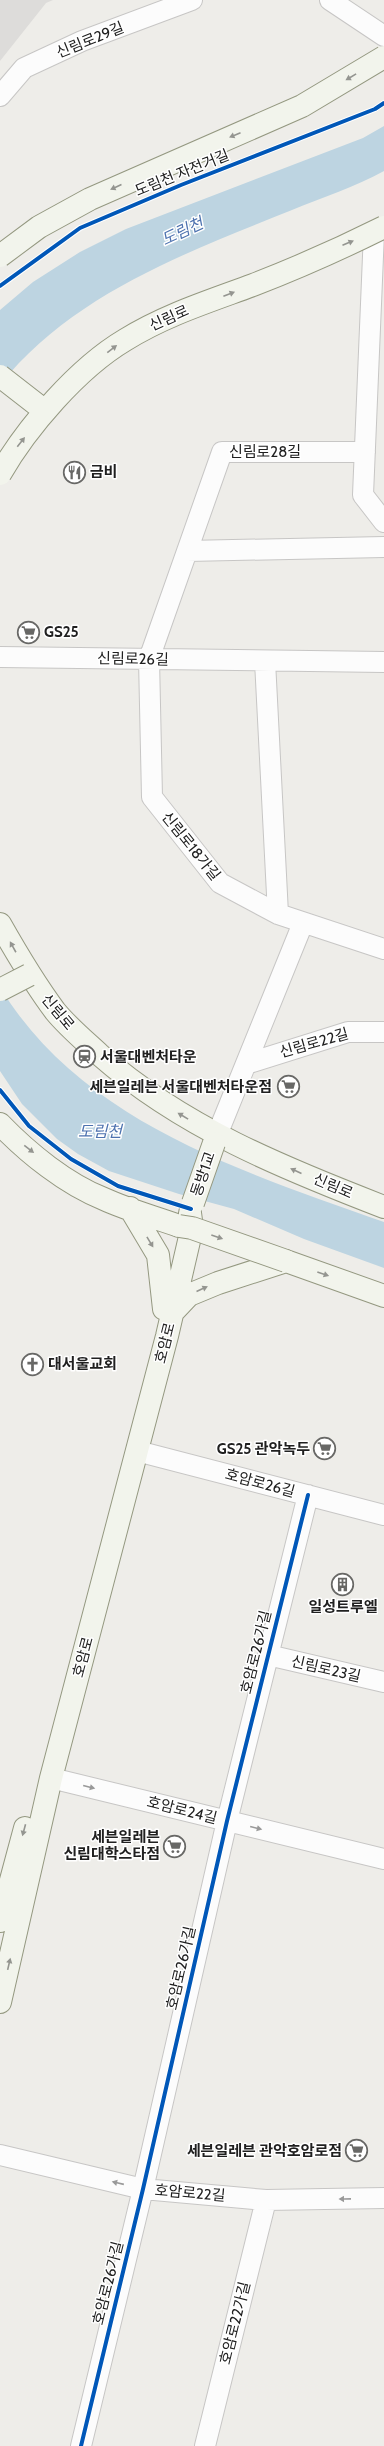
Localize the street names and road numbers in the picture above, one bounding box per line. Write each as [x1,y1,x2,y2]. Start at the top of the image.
street label: 신림로29길 [53,18,127,62]
street label: 도림천 자전거길 [132,146,232,200]
street label: 신림로 [146,301,192,335]
street label: 신림로28길 [229,443,301,461]
street label: 신림로26길 [97,649,169,669]
street label: 신림로18가길 [158,808,224,884]
street label: 신림로 [38,990,78,1034]
street label: 신림로22길 [277,1025,351,1061]
street label: 동방1교 [187,1149,219,1199]
street label: 신림로 [310,1170,356,1202]
street label: 호암로 [151,1321,179,1365]
street label: 호암로26길 [223,1465,297,1501]
street label: 호암로26가길 [237,1608,275,1696]
street label: 호암로 [69,1635,97,1679]
street label: 신림로23길 [289,1652,363,1686]
street label: 호암로24길 [145,1793,219,1827]
street label: 호암로26가길 [163,1924,199,2012]
street label: 호암로22길 [154,2181,226,2205]
street label: 호암로26가길 [89,2239,127,2327]
street label: 호암로22가길 [216,2280,254,2366]

